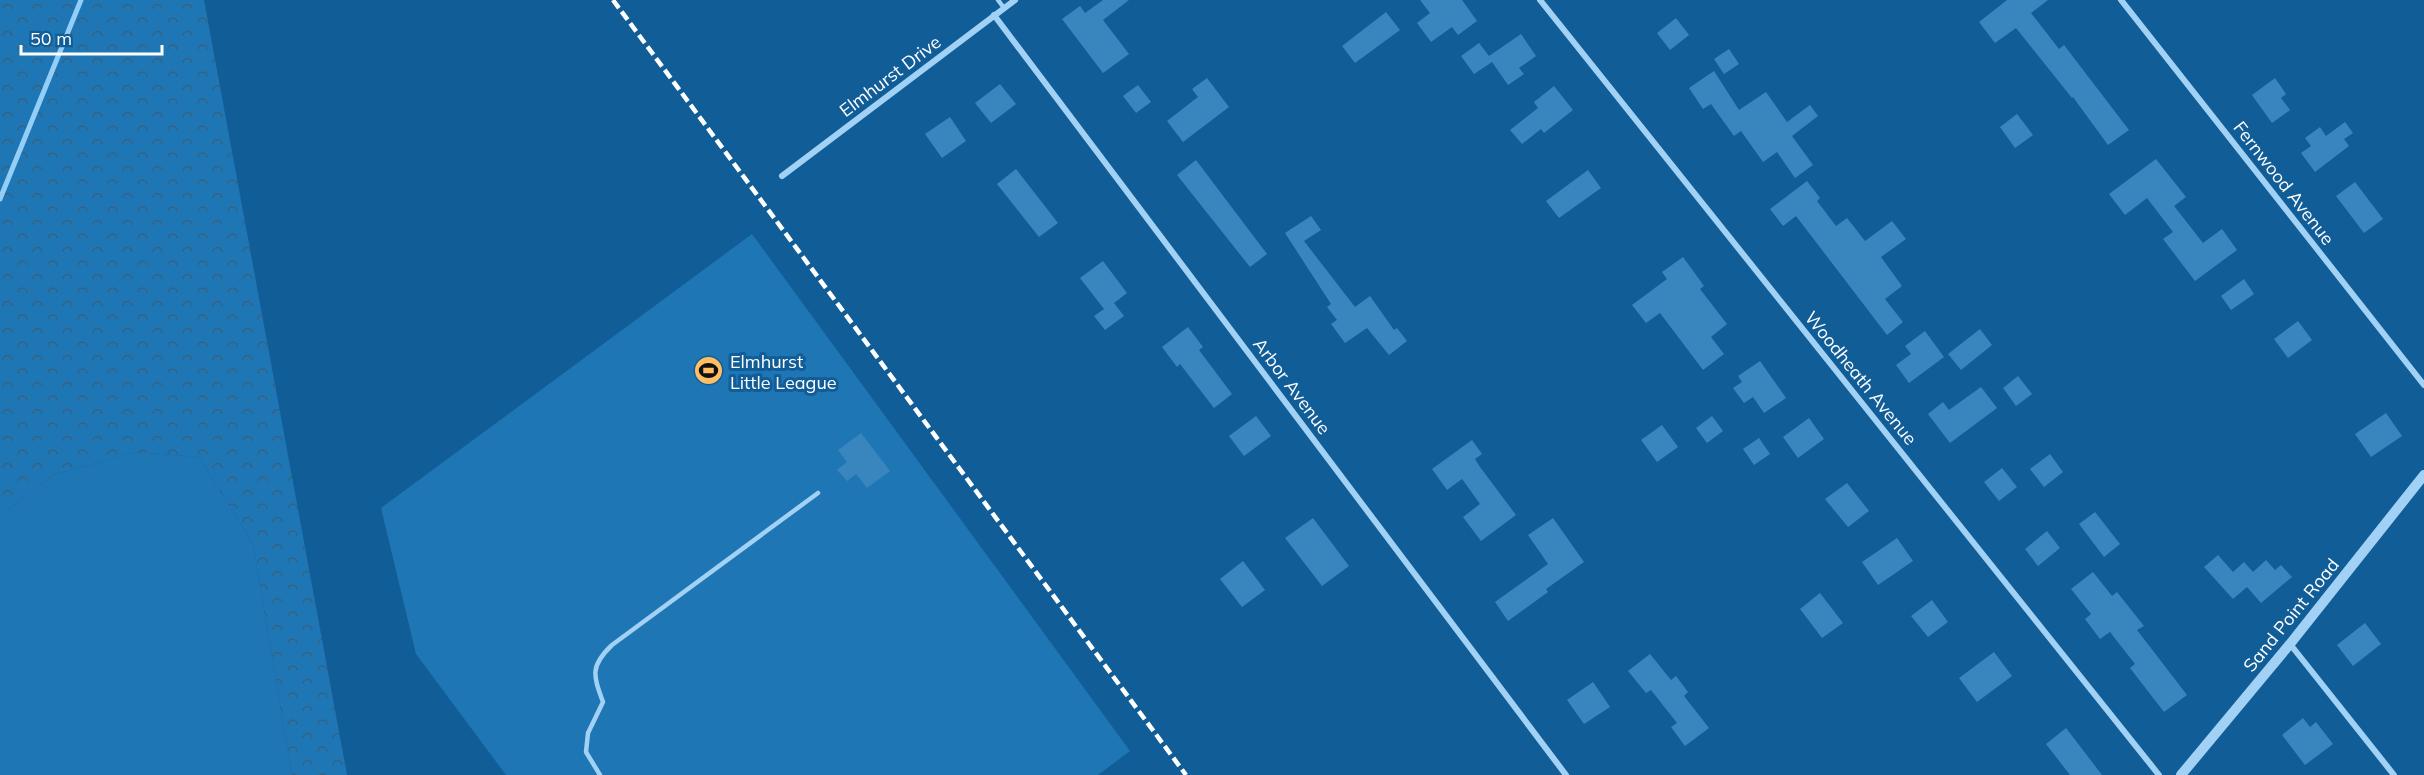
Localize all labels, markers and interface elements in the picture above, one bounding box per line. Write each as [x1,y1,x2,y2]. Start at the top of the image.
scale bar [21,18,162,56]
text: 50 m [30,27,72,50]
street label: Elmhurst Drive [835,30,945,122]
street label: Fernwood Avenue [2229,116,2339,250]
street label: Woodheath Avenue [1800,306,1922,450]
street label: Arbor Avenue [1248,333,1336,439]
place label: Elmhurst Little League [730,350,837,394]
sports icon: Elmhurst Little League [693,355,725,387]
street label: Sand Point Road [2238,554,2344,676]

